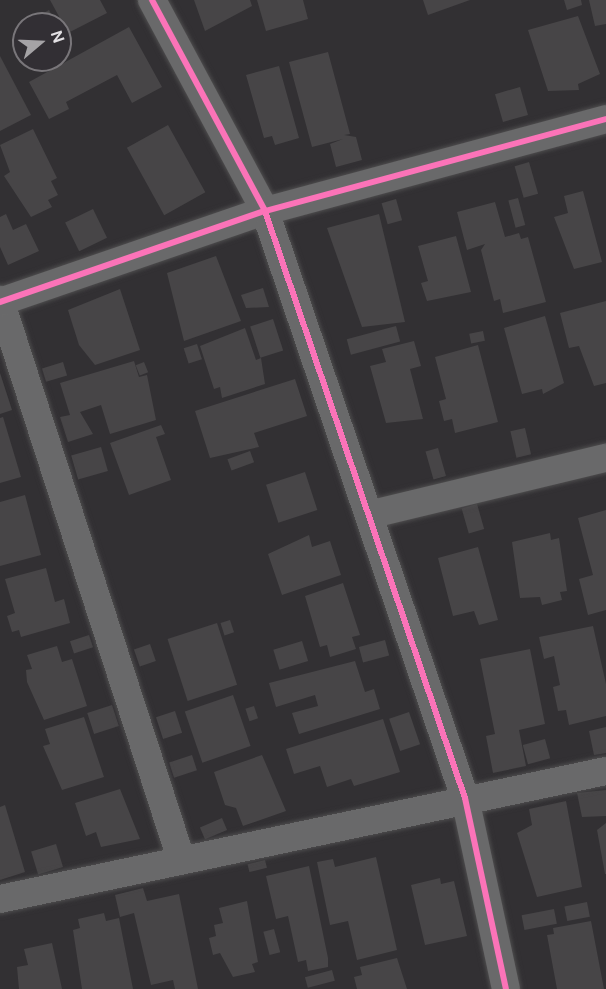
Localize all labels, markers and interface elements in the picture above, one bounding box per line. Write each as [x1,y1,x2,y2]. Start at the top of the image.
north arrow [12,12,72,72]
text: N [46,28,69,46]

